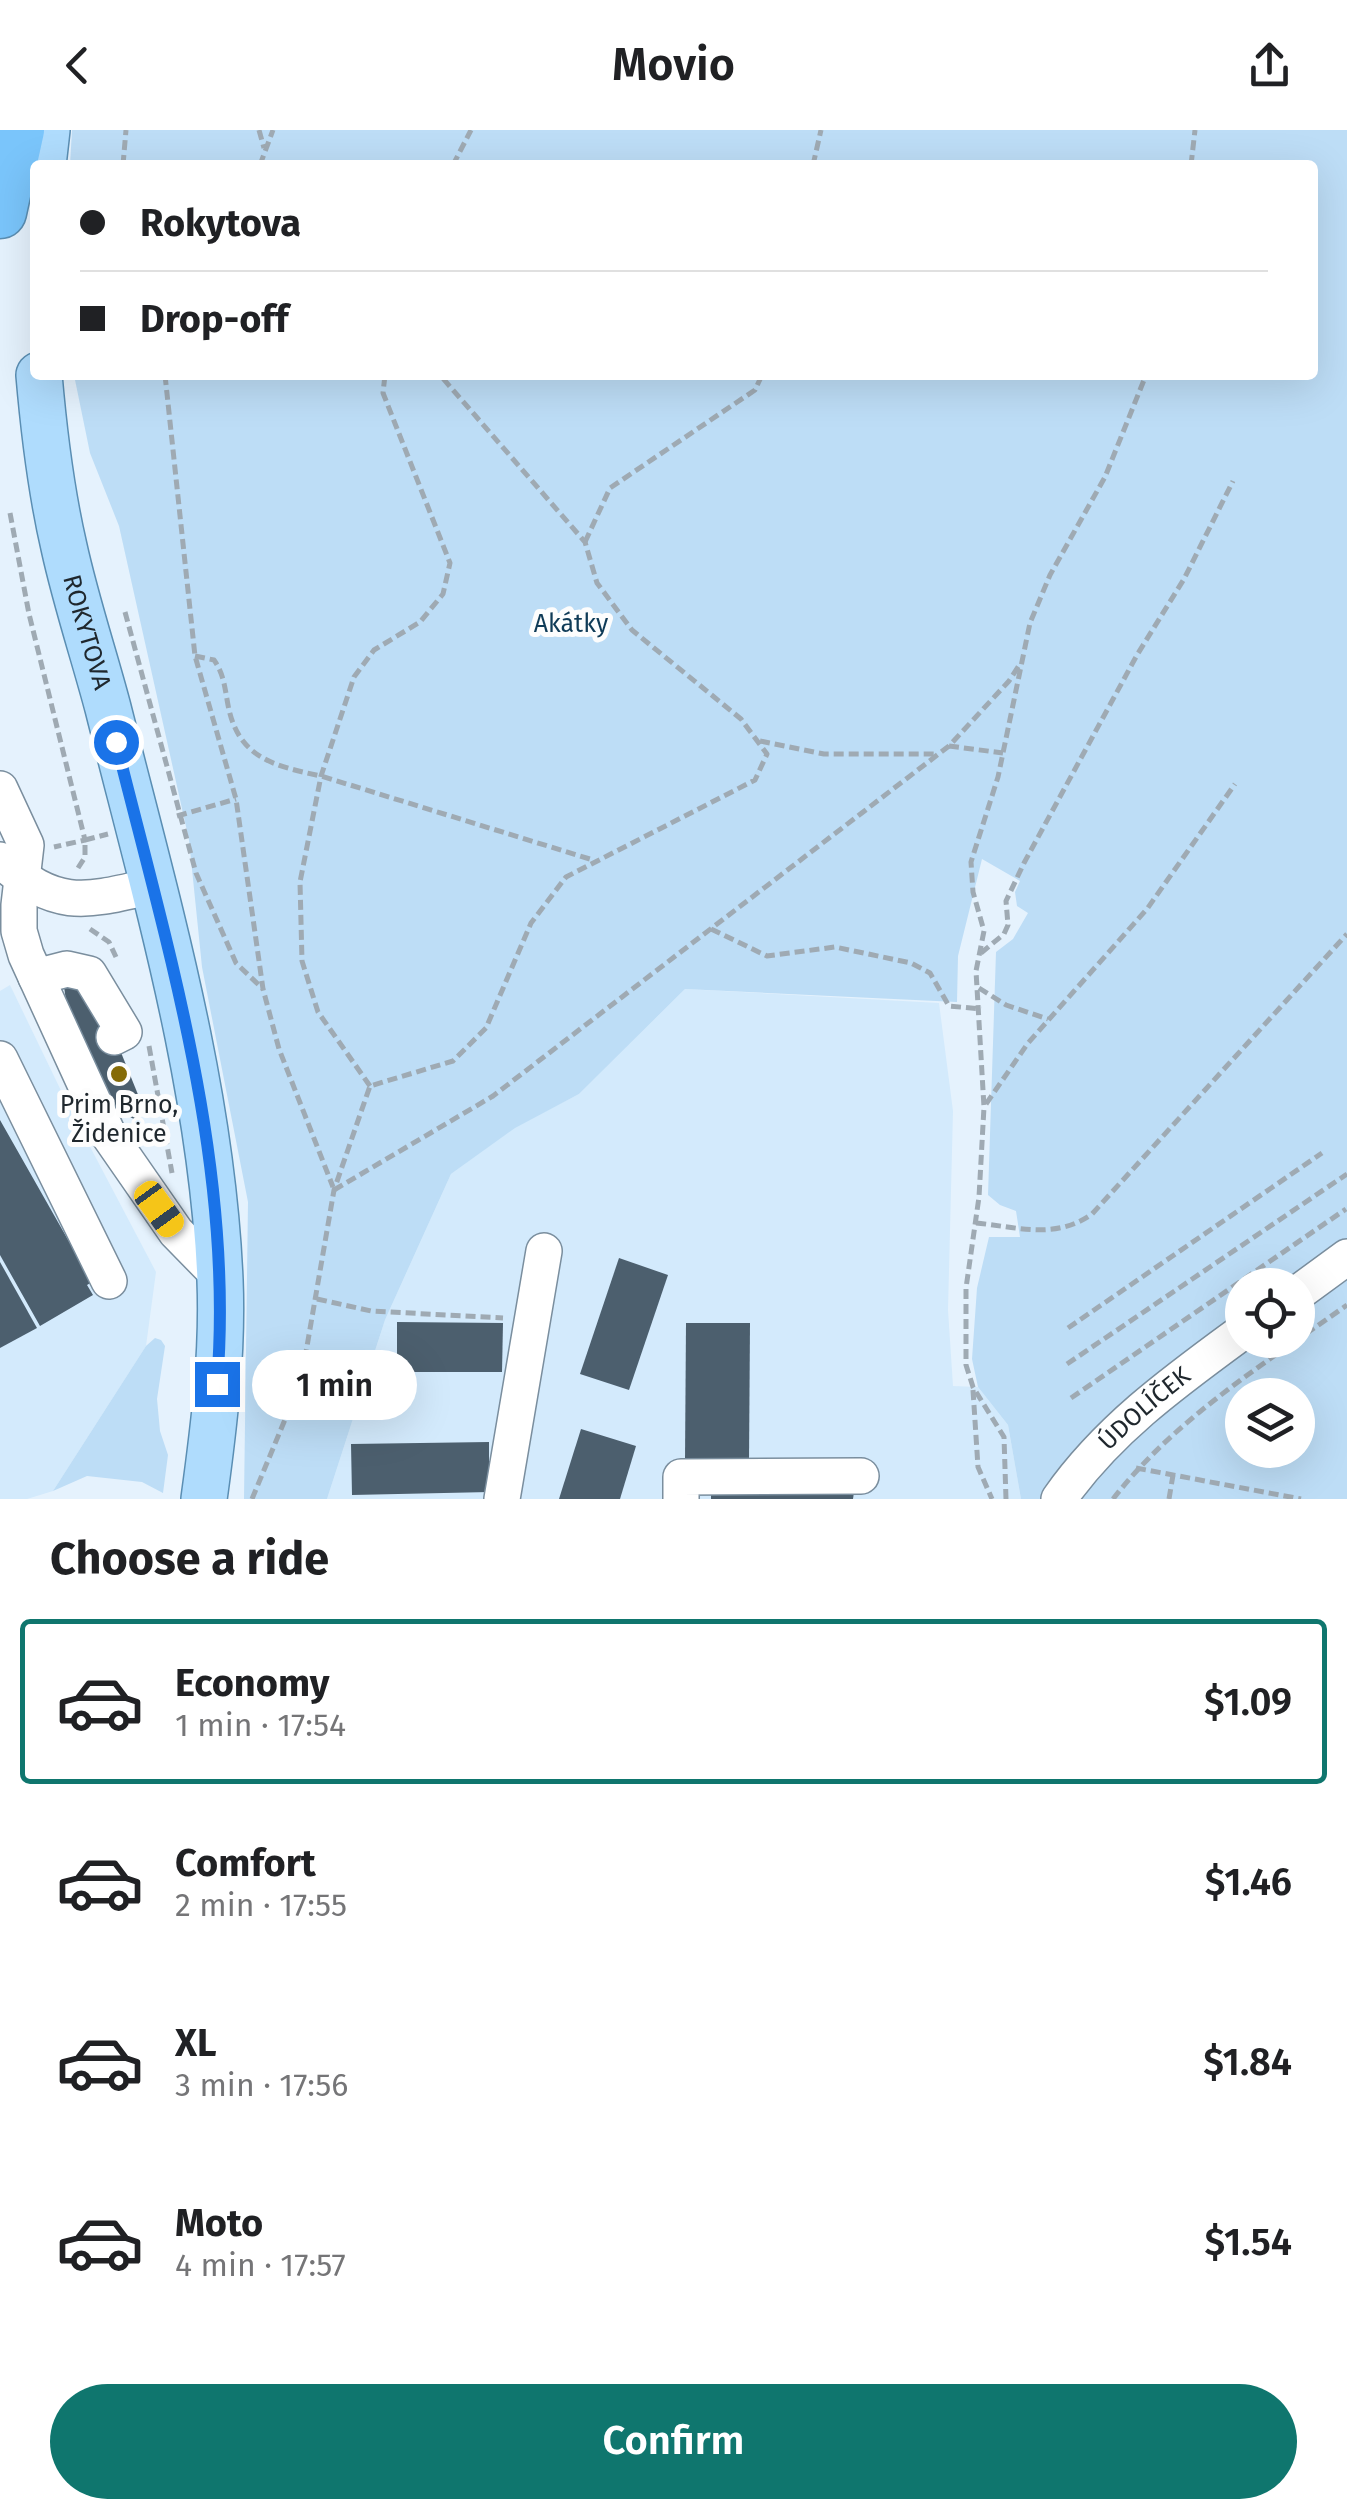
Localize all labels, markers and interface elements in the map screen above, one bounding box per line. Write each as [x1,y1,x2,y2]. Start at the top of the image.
icon: back [50,38,105,93]
text: Movio [612,38,735,92]
icon: share [1242,38,1297,93]
text: Rokytova [140,200,301,246]
text: Drop-off [140,296,288,342]
street label: ROKYTOVA [56,572,117,694]
park label: Akátky [534,609,609,639]
route start [94,720,139,765]
marker: Prim Brno, Židenice [108,1063,130,1085]
place label: Prim Brno, Židenice [60,1090,178,1149]
car [129,1176,189,1242]
map controls [1225,1268,1315,1468]
button: locate [1225,1268,1315,1358]
callout: 1 min [252,1349,417,1419]
street label: ÚDOLÍČEK [1092,1360,1197,1456]
route end [195,1362,240,1407]
text: 1 min [296,1366,373,1404]
button: layers [1225,1378,1315,1468]
text: Choose a ride [50,1532,329,1586]
icon: car [55,1657,145,1747]
text: Economy [175,1660,330,1706]
text: $1.09 [1204,1679,1292,1725]
text: 1 min · 17:54 [175,1706,346,1744]
icon: car [55,1837,145,1927]
text: Comfort [175,1840,316,1886]
text: $1.46 [1205,1859,1292,1905]
text: 2 min · 17:55 [175,1886,347,1924]
icon: car [55,2017,145,2107]
text: XL [175,2020,217,2066]
text: $1.84 [1203,2039,1292,2085]
text: 3 min · 17:56 [175,2066,348,2104]
icon: car [55,2197,145,2287]
text: Moto [175,2200,263,2246]
text: $1.54 [1205,2219,1292,2265]
text: 4 min · 17:57 [175,2246,346,2284]
button: Confirm [50,2384,1297,2499]

